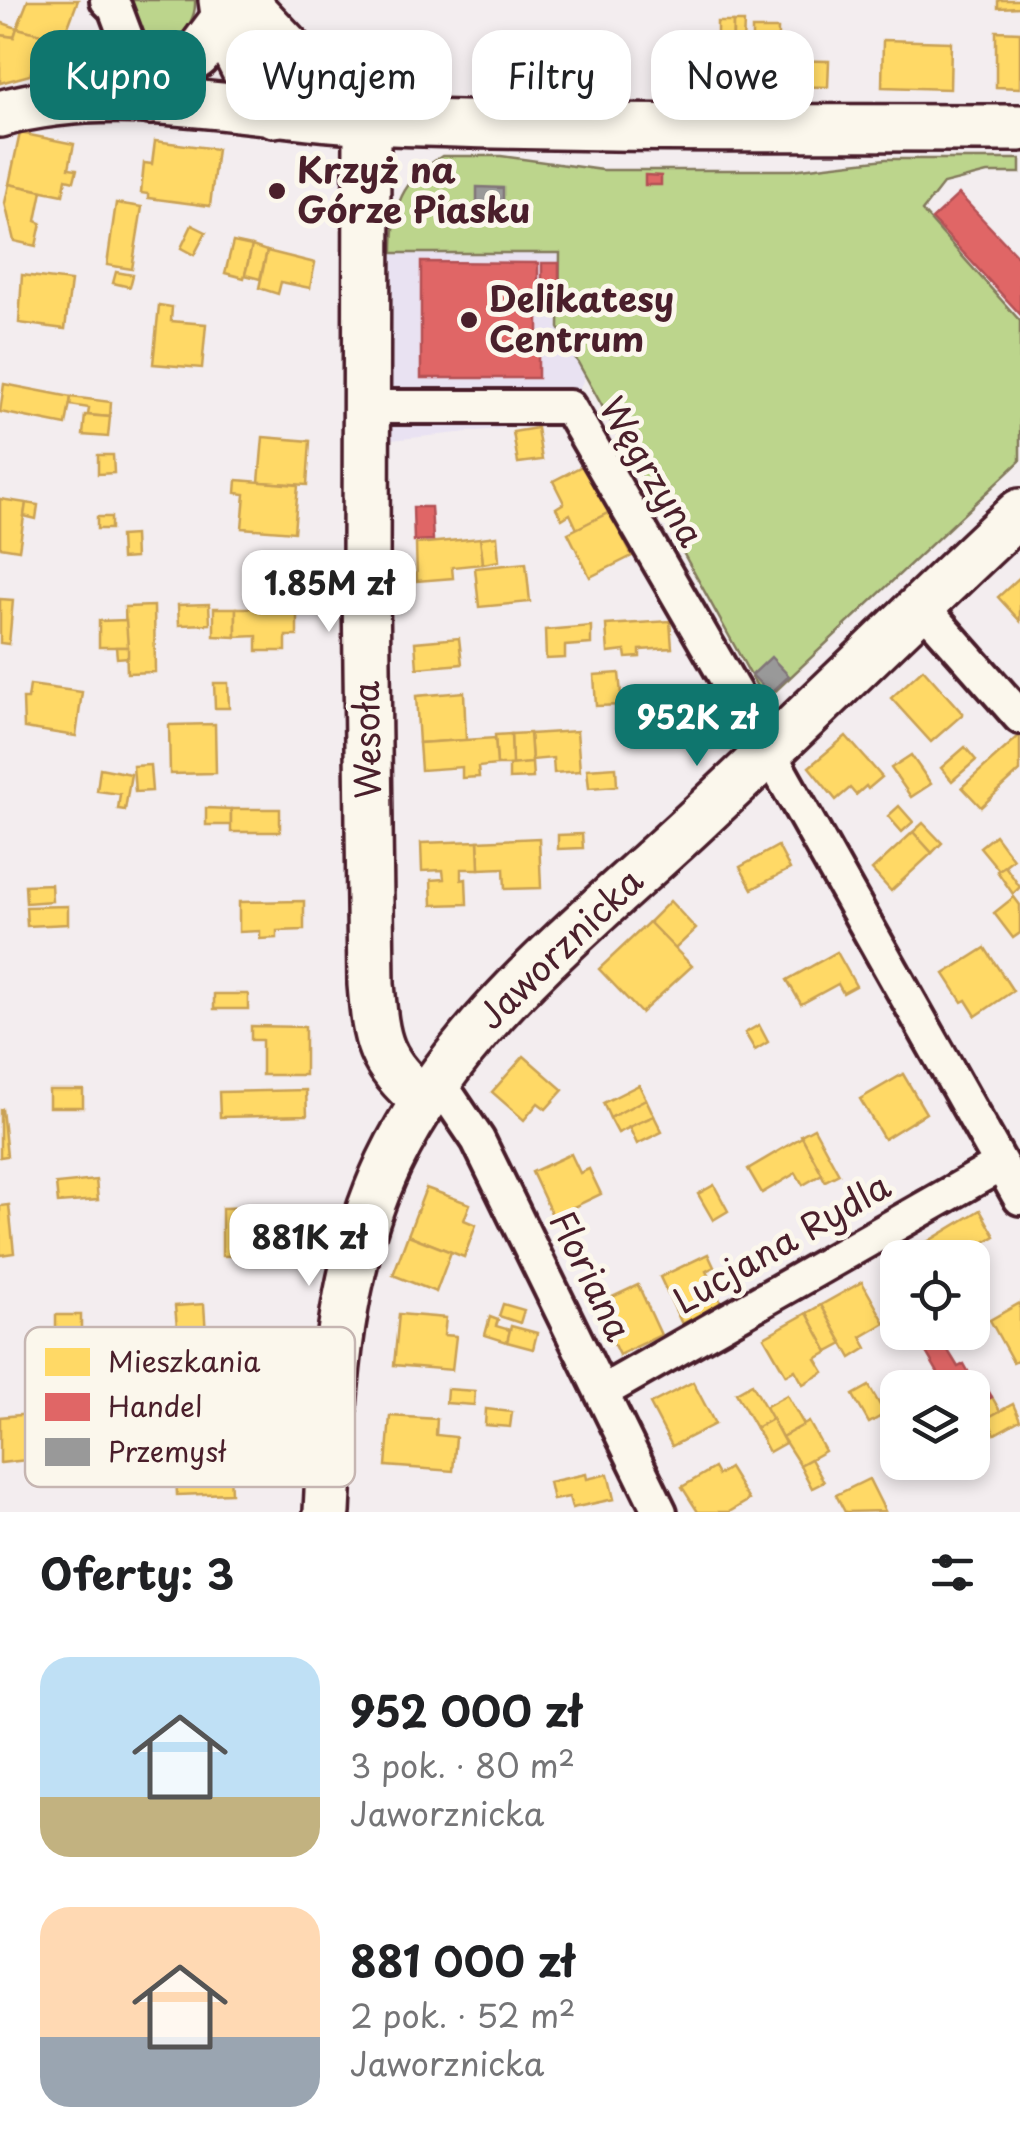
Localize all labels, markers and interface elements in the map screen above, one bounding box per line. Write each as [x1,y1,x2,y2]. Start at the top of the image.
chip: Kupno [30,30,206,120]
chip: Wynajem [226,30,452,120]
chip: Filtry [472,30,631,120]
chip: Nowe [651,30,814,120]
place label: Krzyż na Górze Piasku [297,142,531,235]
marker: Krzyż na Górze Piasku [266,180,288,202]
place label: Delikatesy Centrum [489,271,674,364]
marker: Delikatesy Centrum [458,309,480,331]
street label: Węgrzyna [587,386,719,556]
pin: 1.85M zł [226,550,432,635]
text: 1.85M zł [264,558,394,606]
street label: Wesoła [338,680,393,800]
pin: 952K zł [605,684,789,769]
text: 952K zł [637,692,757,740]
street label: Jaworznicka [464,854,654,1040]
street label: Lucjana Rydla [662,1158,899,1326]
street label: Floriana [538,1201,647,1349]
pin: 881K zł [217,1204,401,1289]
text: 881K zł [251,1212,367,1260]
map controls [880,1240,990,1480]
button: locate [880,1240,990,1350]
legend [25,1327,355,1487]
text: Mieszkania [108,1339,261,1382]
button: layers [880,1370,990,1480]
text: Handel [108,1384,202,1427]
text: Przemysł [108,1429,227,1472]
text: Oferty: 3 [40,1541,234,1604]
icon: filters [925,1545,980,1600]
text: 952 000 zł [350,1678,581,1741]
icon: home [120,1697,240,1817]
text: 3 pok. · 80 m² [350,1741,575,1789]
text: Jaworznicka [350,1789,544,1837]
text: 881 000 zł [350,1928,574,1991]
icon: home [120,1947,240,2067]
text: 2 pok. · 52 m² [350,1991,576,2039]
text: Jaworznicka [350,2039,544,2087]

